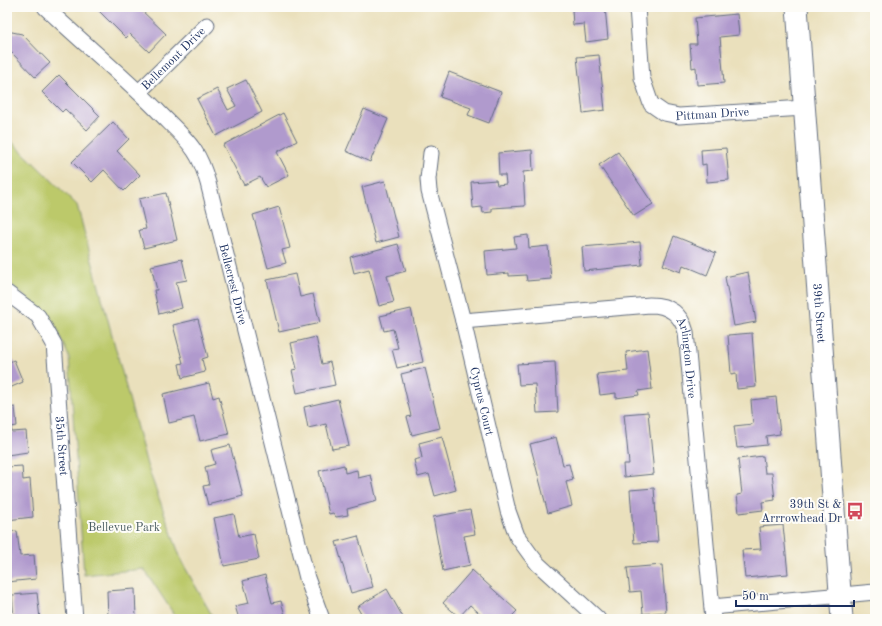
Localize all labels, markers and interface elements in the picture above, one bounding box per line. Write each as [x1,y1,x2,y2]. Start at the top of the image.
street label: Bellemont Drive [140,25,208,93]
street label: Pittman Drive [675,106,750,123]
street label: Bellecrest Drive [216,243,248,327]
street label: 39th Street [810,283,827,344]
street label: Arlington Drive [673,315,697,399]
street label: Cyprus Court [467,366,495,437]
street label: 35th Street [53,416,69,476]
place label: 39th St & Arrrowhead Dr [761,499,842,525]
bus stop icon: 39th St & Arrrowhead Dr [845,501,865,521]
park label: Bellevue Park [88,522,160,534]
scale bar [736,582,854,608]
text: 50 m [742,590,769,603]

